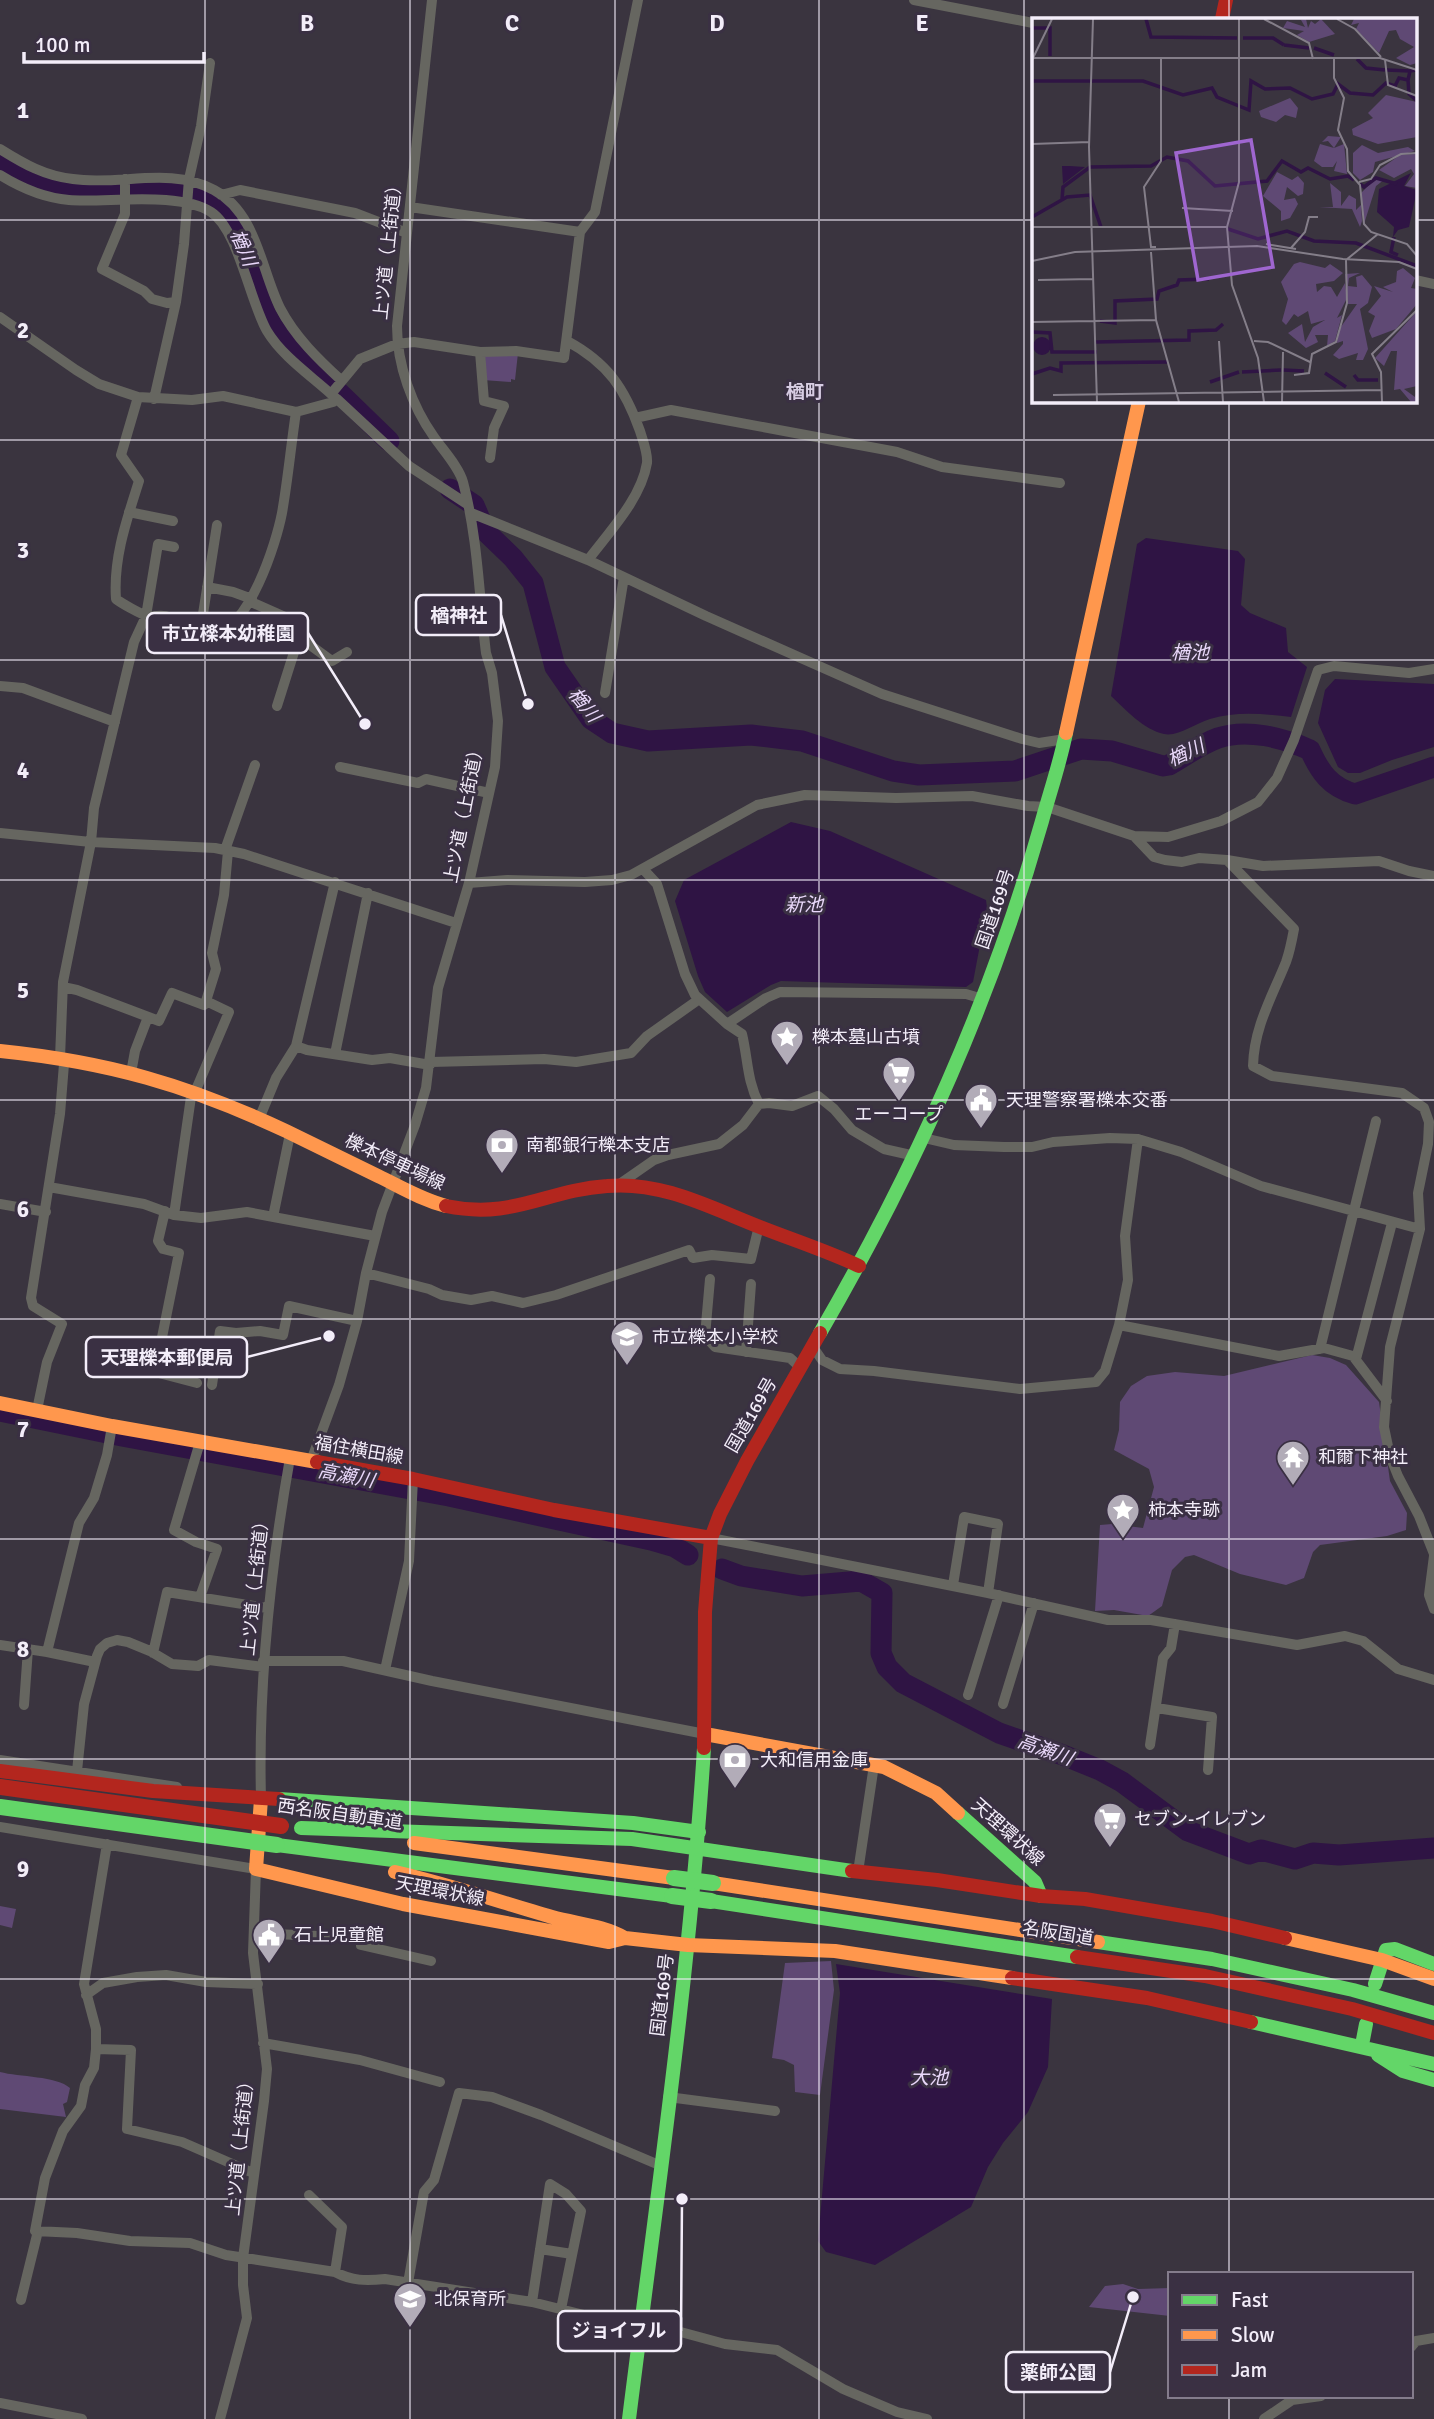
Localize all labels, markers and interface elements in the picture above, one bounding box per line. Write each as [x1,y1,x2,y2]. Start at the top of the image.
text: B [300,9,314,38]
text: C [505,9,519,38]
text: D [709,9,725,38]
text: E [915,9,929,38]
inset map [1032,18,1416,402]
scale bar [24,21,205,65]
text: 100 m [35,32,90,58]
text: 1 [17,96,29,125]
street label: 上ツ道（上街道） [370,175,406,321]
water label: 楢川 [225,226,262,272]
text: 2 [17,316,29,345]
district label: 楢町 [786,380,824,404]
text: 3 [17,536,29,565]
callout: 楢神社 [416,595,501,635]
text: 楢神社 [430,604,488,628]
callout: 市立檪本幼稚園 [147,613,308,653]
text: 市立檪本幼稚園 [161,622,295,646]
water label: 楢池 [1171,641,1211,665]
water label: 楢川 [563,683,607,729]
water label: 楢川 [1164,733,1210,772]
street label: 上ツ道（上街道） [439,739,489,885]
text: 4 [17,756,29,785]
street label: 国道169号 [971,866,1019,952]
water label: 新池 [785,893,825,917]
text: 5 [17,976,29,1005]
place icon: 櫟本墓山古墳 [768,1018,806,1067]
place label: 櫟本墓山古墳 [812,1026,920,1048]
supermarket icon: エーコープ [880,1054,918,1103]
public building icon: 天理警察署櫟本交番 [962,1081,1000,1130]
place label: 天理警察署櫟本交番 [1006,1089,1168,1111]
place label: エーコープ [855,1103,943,1125]
bank icon: 南都銀行櫟本支店 [483,1126,521,1175]
street label: 櫟本停車場線 [341,1129,449,1195]
place label: 南都銀行櫟本支店 [526,1134,670,1156]
text: 6 [17,1195,29,1224]
school or university icon: 市立櫟本小学校 [608,1318,646,1367]
place label: 市立櫟本小学校 [652,1326,778,1348]
callout: 天理櫟本郵便局 [86,1337,247,1377]
text: 天理櫟本郵便局 [100,1346,234,1370]
street label: 国道169号 [721,1373,781,1457]
text: 7 [17,1415,29,1444]
street label: 福住横田線 [313,1431,405,1469]
temple icon: 和爾下神社 [1274,1438,1312,1487]
place label: 和爾下神社 [1318,1446,1408,1468]
water label: 高瀬川 [316,1459,378,1494]
place icon: 柿本寺跡 [1104,1491,1142,1540]
place label: 柿本寺跡 [1148,1499,1220,1521]
street label: 上ツ道（上街道） [237,1511,273,1657]
text: 8 [17,1635,29,1664]
water label: 高瀬川 [1014,1729,1078,1772]
bank icon: 大和信用金庫 [716,1741,754,1790]
place label: 大和信用金庫 [760,1749,868,1771]
street label: 西名阪自動車道 [276,1794,404,1834]
street label: 天理環状線 [967,1794,1049,1870]
supermarket icon: セブン-イレブン [1091,1800,1129,1849]
place label: セブン-イレブン [1134,1808,1266,1830]
text: 9 [17,1855,29,1884]
street label: 天理環状線 [394,1872,486,1910]
public building icon: 石上児童館 [250,1916,288,1965]
street label: 名阪国道 [1021,1917,1095,1949]
place label: 石上児童館 [294,1924,384,1946]
street label: 国道169号 [646,1952,678,2038]
water label: 大池 [910,2066,950,2090]
street label: 上ツ道（上街道） [222,2071,258,2217]
legend [1168,2272,1413,2398]
school or university icon: 北保育所 [391,2280,429,2329]
text: Fast [1231,2287,1268,2313]
place label: 北保育所 [434,2288,506,2310]
callout: ジョイフル [558,2311,681,2351]
text: ジョイフル [571,2319,667,2343]
text: Slow [1231,2322,1275,2348]
callout: 薬師公園 [1006,2352,1110,2392]
text: Jam [1231,2357,1267,2383]
text: 薬師公園 [1020,2361,1096,2385]

